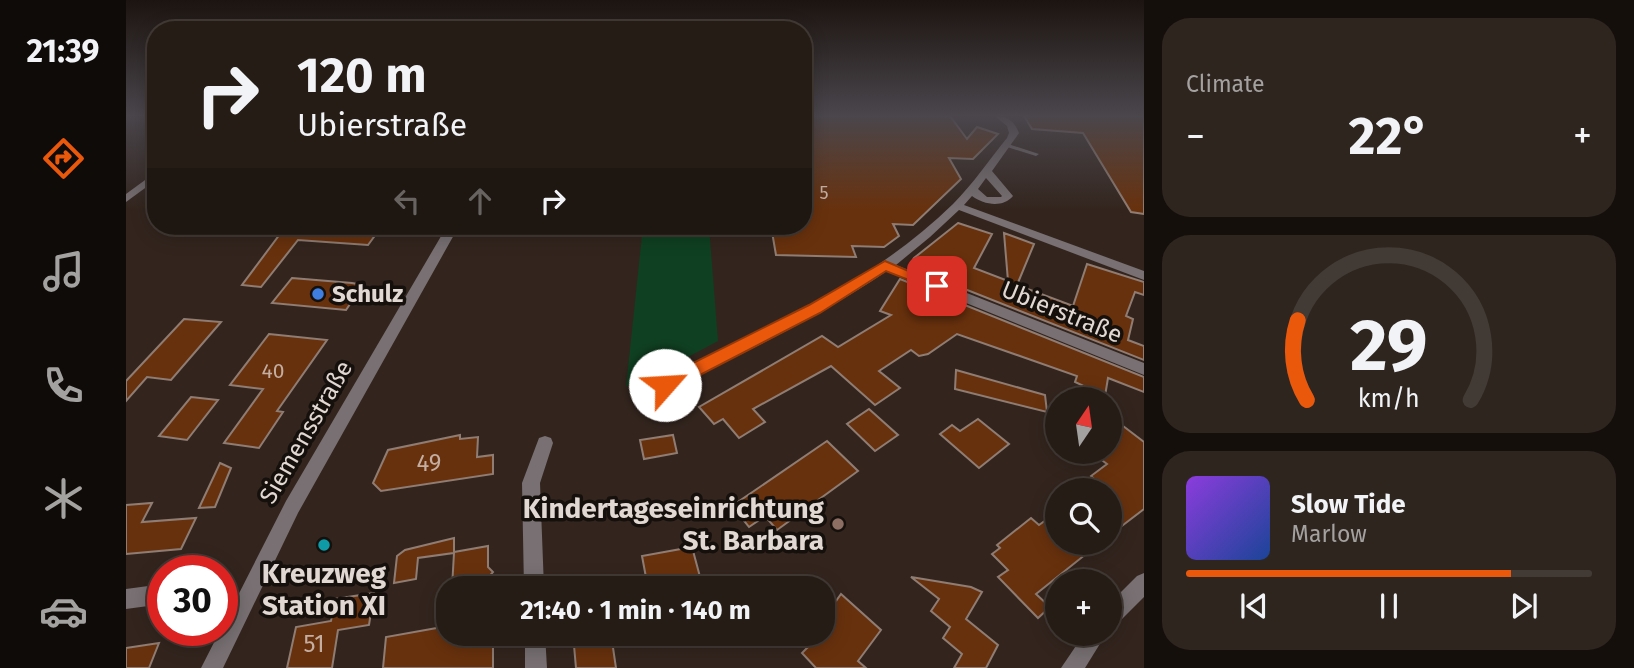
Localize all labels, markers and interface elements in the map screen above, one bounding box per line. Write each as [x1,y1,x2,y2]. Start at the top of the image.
text: 21:39 [26,32,100,70]
text: 120 m [297,46,427,105]
icon: right [182,49,273,140]
text: Climate [1186,70,1265,98]
text: 22° [1349,105,1429,168]
text: Ubierstraße [297,106,467,144]
text: − [1186,113,1205,159]
text: + [1573,113,1592,159]
icon: directions [39,134,88,183]
icon: left [388,182,426,220]
icon: ahead [461,182,499,220]
icon: right [534,182,572,220]
house number: 5 [819,182,829,204]
icon: music [39,247,88,296]
pin [907,256,967,316]
icon: arrive [918,267,956,305]
street label: Ubierstraße [998,275,1126,349]
place label: Schulz [332,280,403,308]
marker: Schulz [310,286,326,302]
text: 29 [1350,302,1428,389]
position arrow [628,348,702,422]
street label: Siemensstraße [254,356,358,508]
house number: 40 [262,358,284,384]
icon: phone [39,361,88,410]
text: km/h [1358,384,1420,414]
north arrow [1045,387,1122,464]
map controls [1045,387,1122,646]
house number: 49 [417,449,441,477]
icon: climate [39,474,88,523]
button: search [1045,478,1122,555]
text: Slow Tide [1291,489,1406,520]
place label: Kindertageseinrichtung St. Barbara [523,492,825,557]
marker: Kindertageseinrichtung St. Barbara [830,516,846,532]
text: Marlow [1291,520,1367,548]
marker: Kreuzweg Station XI [316,537,332,553]
speed limit sign: 30 [147,555,238,646]
place label: Kreuzweg Station XI [262,557,387,622]
button: + [1045,569,1122,646]
icon: car [39,587,88,636]
icon: previous [1235,587,1273,625]
icon: pause [1370,587,1408,625]
icon: next [1505,587,1543,625]
text: 21:40 · 1 min · 140 m [520,595,751,626]
house number: 51 [303,630,325,658]

